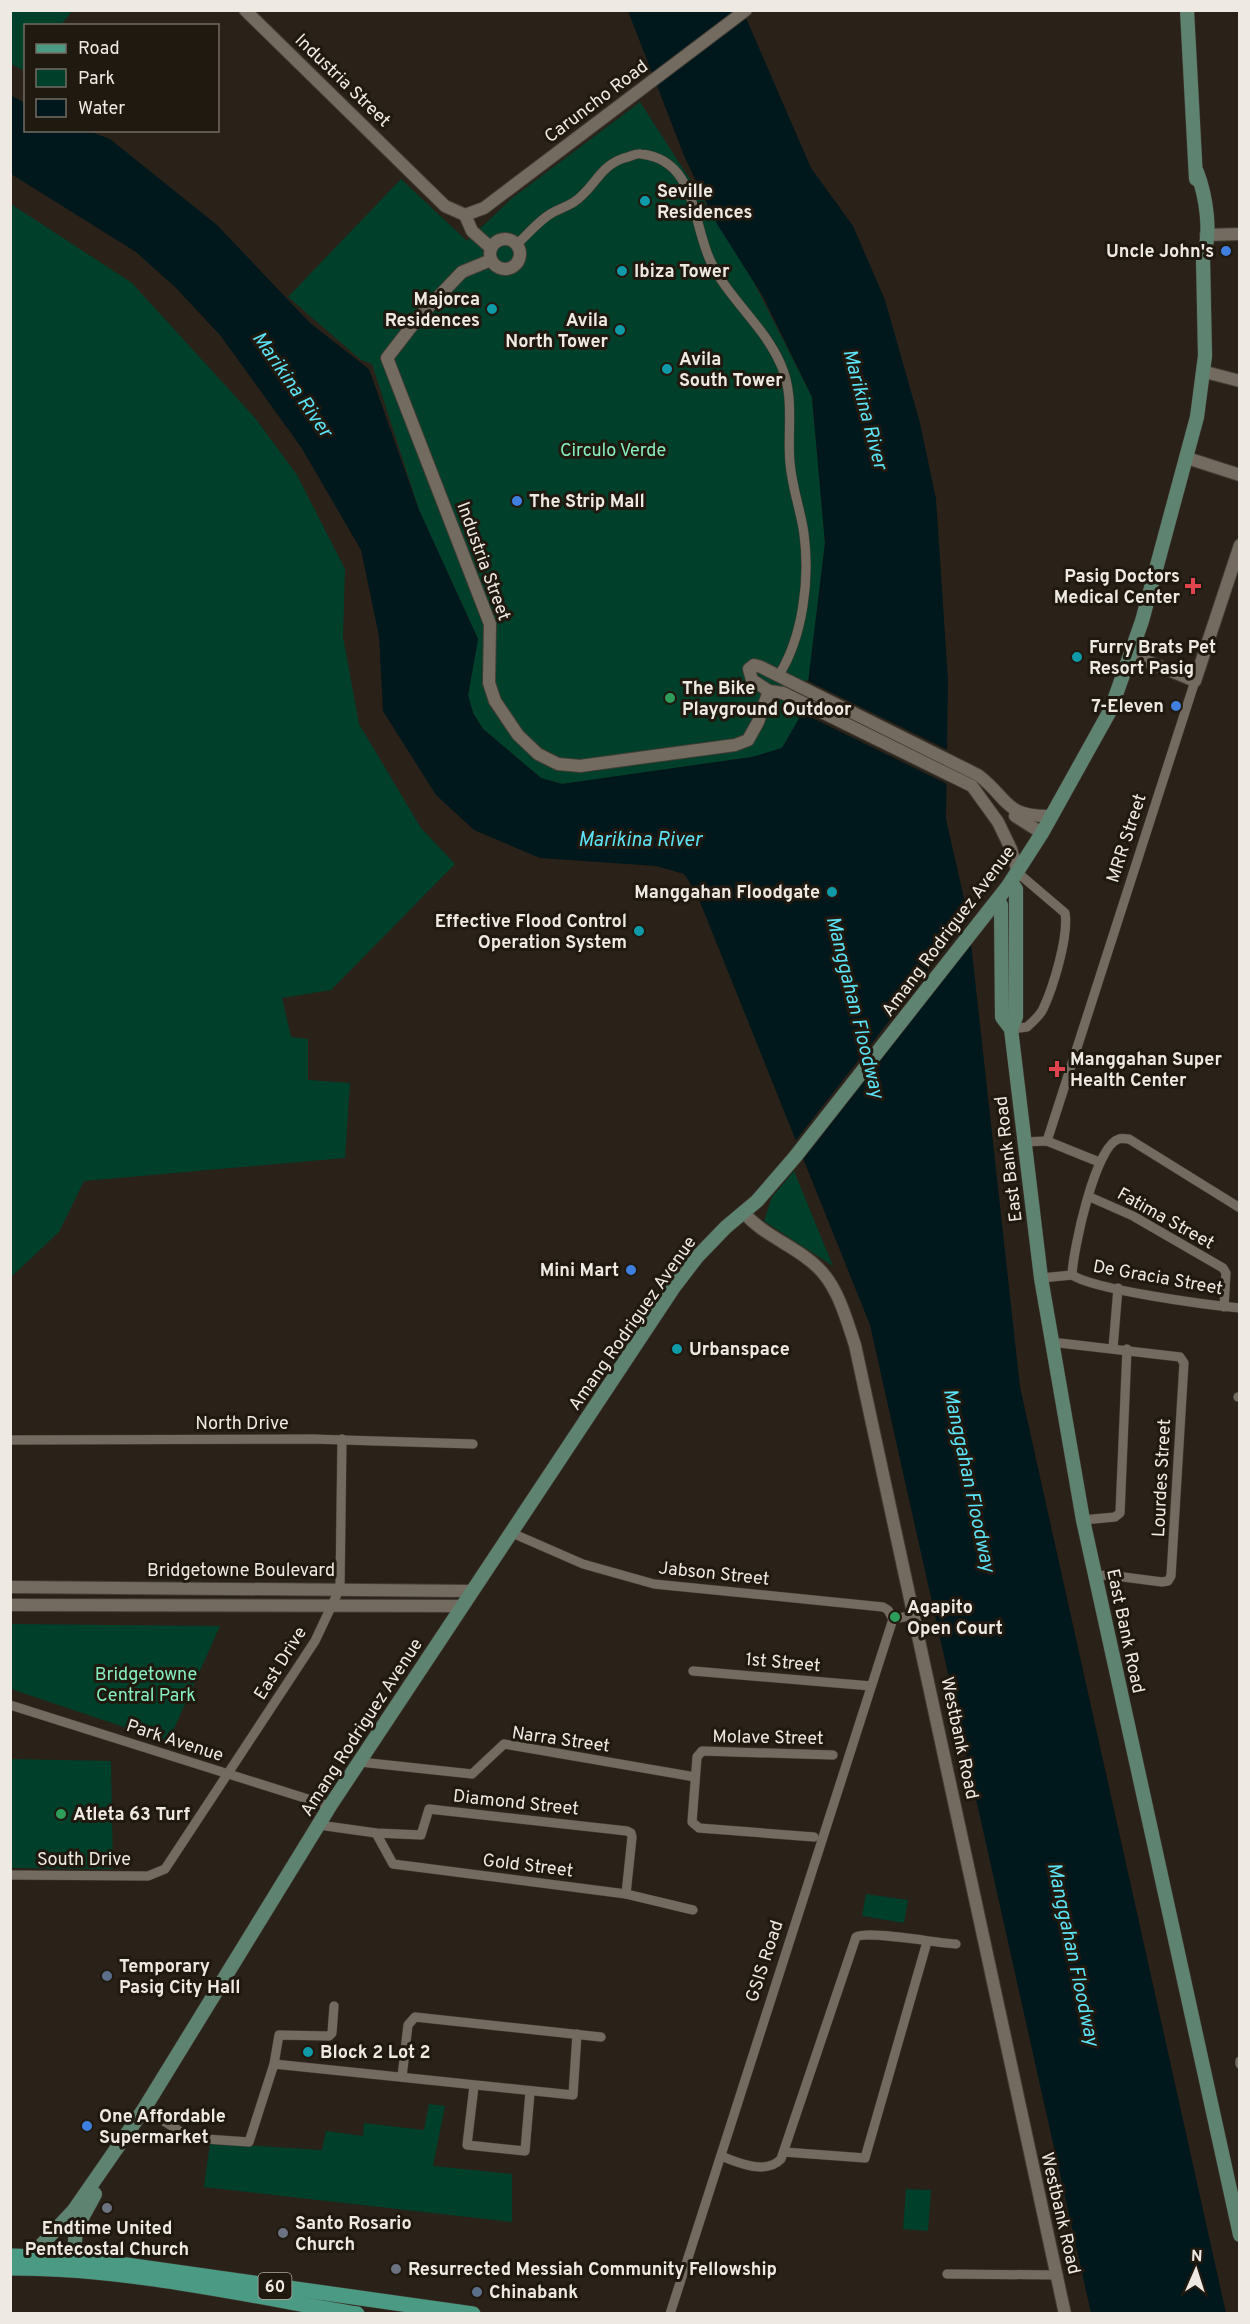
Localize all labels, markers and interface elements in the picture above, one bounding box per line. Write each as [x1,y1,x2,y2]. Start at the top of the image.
legend [24,24,219,132]
street label: Industria Street [289,29,395,133]
text: Road [78,38,120,61]
street label: Caruncho Road [540,56,653,149]
text: Park [78,68,115,91]
text: Water [78,98,125,121]
place label: Seville Residences [657,181,752,225]
marker: Seville Residences [638,194,652,208]
place label: Uncle John's [1106,241,1214,264]
marker: Uncle John's [1219,244,1233,258]
place label: Ibiza Tower [634,261,730,284]
marker: Ibiza Tower [615,264,629,278]
place label: Majorca Residences [385,289,480,333]
marker: Majorca Residences [485,302,499,316]
place label: Avila North Tower [505,310,609,354]
marker: Avila North Tower [613,323,627,337]
water label: Marikina River [245,327,338,444]
water label: Marikina River [835,346,893,474]
place label: Avila South Tower [679,349,783,393]
marker: Avila South Tower [660,362,674,376]
park label: Circulo Verde [560,440,666,463]
place label: The Strip Mall [529,491,645,514]
marker: The Strip Mall [510,494,524,508]
street label: Industria Street [450,499,515,624]
place label: Pasig Doctors Medical Center [1054,566,1180,610]
marker: Pasig Doctors Medical Center [1184,577,1202,595]
place label: Furry Brats Pet Resort Pasig [1089,637,1216,681]
marker: Furry Brats Pet Resort Pasig [1070,650,1084,664]
place label: The Bike Playground Outdoor [682,678,852,722]
marker: The Bike Playground Outdoor [663,691,677,705]
place label: 7-Eleven [1091,696,1164,719]
marker: 7-Eleven [1169,699,1183,713]
street label: MRR Street [1102,791,1153,886]
water label: Marikina River [578,828,703,854]
street label: Amang Rodriguez Avenue [877,842,1021,1022]
place label: Manggahan Floodgate [634,882,820,905]
marker: Manggahan Floodgate [825,885,839,899]
place label: Effective Flood Control Operation System [435,911,627,955]
water label: Manggahan Floodway [819,914,890,1103]
marker: Effective Flood Control Operation System [632,924,646,938]
place label: Manggahan Super Health Center [1070,1049,1222,1093]
marker: Manggahan Super Health Center [1048,1060,1066,1078]
street label: East Bank Road [990,1095,1029,1223]
street label: Fatima Street [1113,1183,1218,1255]
street label: Amang Rodriguez Avenue [564,1232,702,1416]
street label: De Gracia Street [1091,1256,1225,1301]
place label: Mini Mart [540,1260,619,1283]
marker: Mini Mart [624,1263,638,1277]
place label: Urbanspace [689,1339,790,1362]
marker: Urbanspace [670,1342,684,1356]
water label: Manggahan Floodway [936,1386,1001,1576]
street label: North Drive [195,1413,289,1436]
street label: Lourdes Street [1148,1418,1177,1538]
street label: Jabson Street [657,1557,770,1592]
street label: Bridgetowne Boulevard [147,1560,335,1583]
street label: East Bank Road [1100,1567,1149,1696]
place label: Agapito Open Court [907,1597,1003,1641]
marker: Agapito Open Court [888,1610,902,1624]
street label: East Drive [250,1623,313,1705]
street label: Amang Rodriguez Avenue [296,1634,429,1821]
street label: 1st Street [744,1649,821,1678]
park label: Bridgetowne Central Park [95,1664,197,1708]
street label: Westbank Road [934,1675,983,1802]
street label: Park Avenue [123,1715,226,1768]
street label: Narra Street [510,1722,611,1759]
street label: Molave Street [712,1726,824,1751]
street label: Diamond Street [452,1785,580,1822]
place label: Atleta 63 Turf [73,1804,190,1827]
marker: Atleta 63 Turf [54,1807,68,1821]
street label: South Drive [37,1849,131,1872]
street label: Gold Street [481,1850,574,1883]
water label: Manggahan Floodway [1040,1860,1105,2050]
street label: GSIS Road [741,1918,789,2005]
place label: Temporary Pasig City Hall [119,1956,241,2000]
marker: Temporary Pasig City Hall [100,1969,114,1983]
place label: Block 2 Lot 2 [320,2042,431,2065]
marker: Block 2 Lot 2 [301,2045,315,2059]
place label: One Affordable Supermarket [99,2106,226,2150]
marker: One Affordable Supermarket [80,2119,94,2133]
street label: Westbank Road [1034,2150,1085,2277]
marker: Endtime United Pentecostal Church [100,2201,114,2215]
place label: Santo Rosario Church [295,2213,412,2257]
place label: Endtime United Pentecostal Church [25,2218,189,2262]
marker: Santo Rosario Church [276,2226,290,2240]
north arrow [1166,2240,1226,2300]
text: N [1190,2247,1203,2267]
place label: Resurrected Messiah Community Fellowship [408,2259,777,2282]
marker: Resurrected Messiah Community Fellowship [389,2262,403,2276]
road number: 60 [258,2273,292,2299]
place label: Chinabank [489,2282,578,2305]
marker: Chinabank [470,2285,484,2299]

